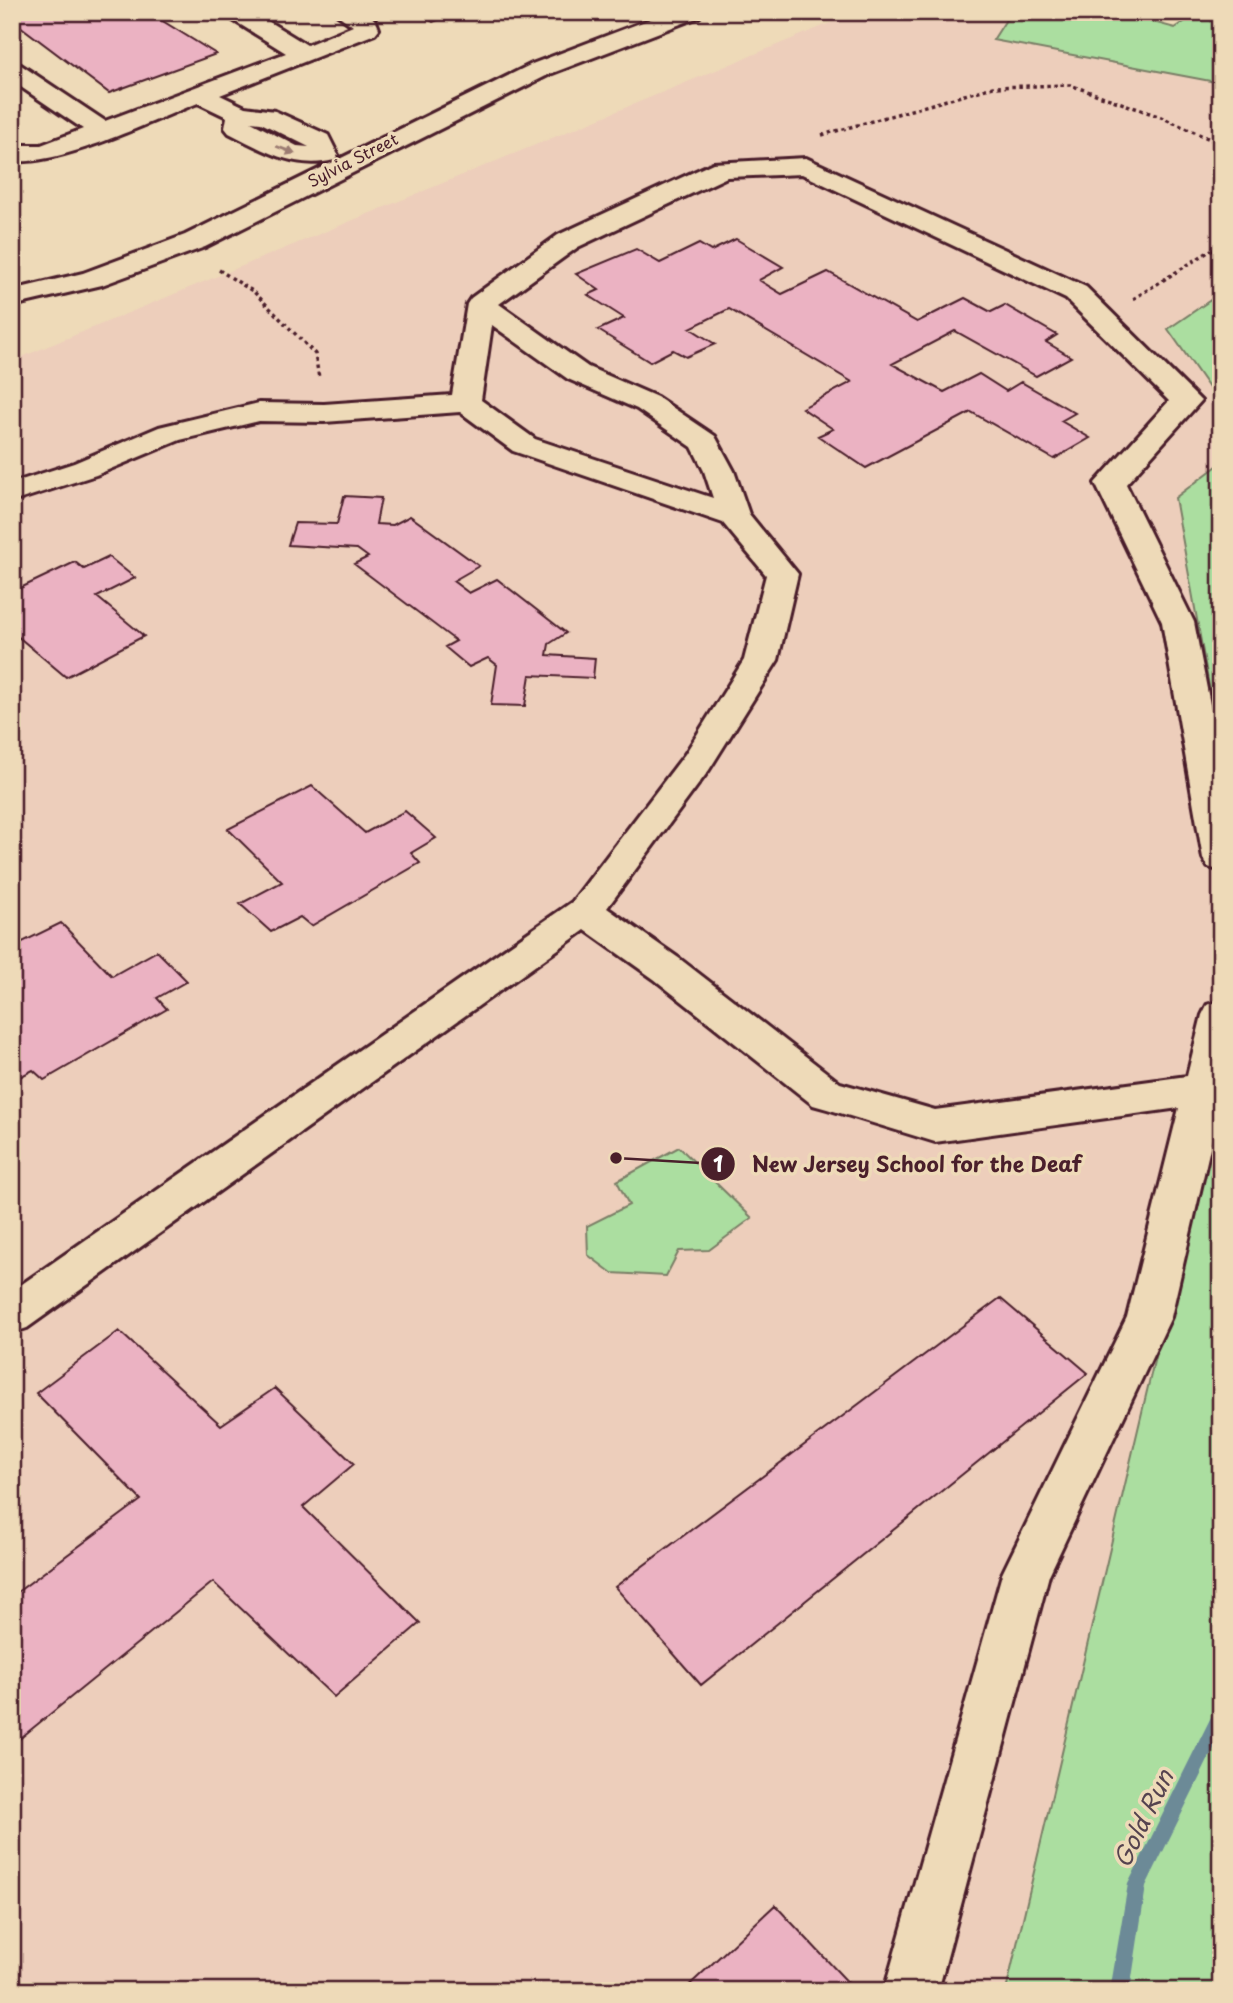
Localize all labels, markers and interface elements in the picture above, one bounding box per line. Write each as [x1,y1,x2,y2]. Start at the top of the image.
street label: Sylvia Street [303,126,402,192]
one-way arrow [276,145,297,156]
callout: New Jersey School for the Deaf [700,1143,1100,1185]
text: 1 [713,1147,723,1179]
text: New Jersey School for the Deaf [752,1147,1084,1179]
water label: Gold Run [1103,1762,1182,1873]

